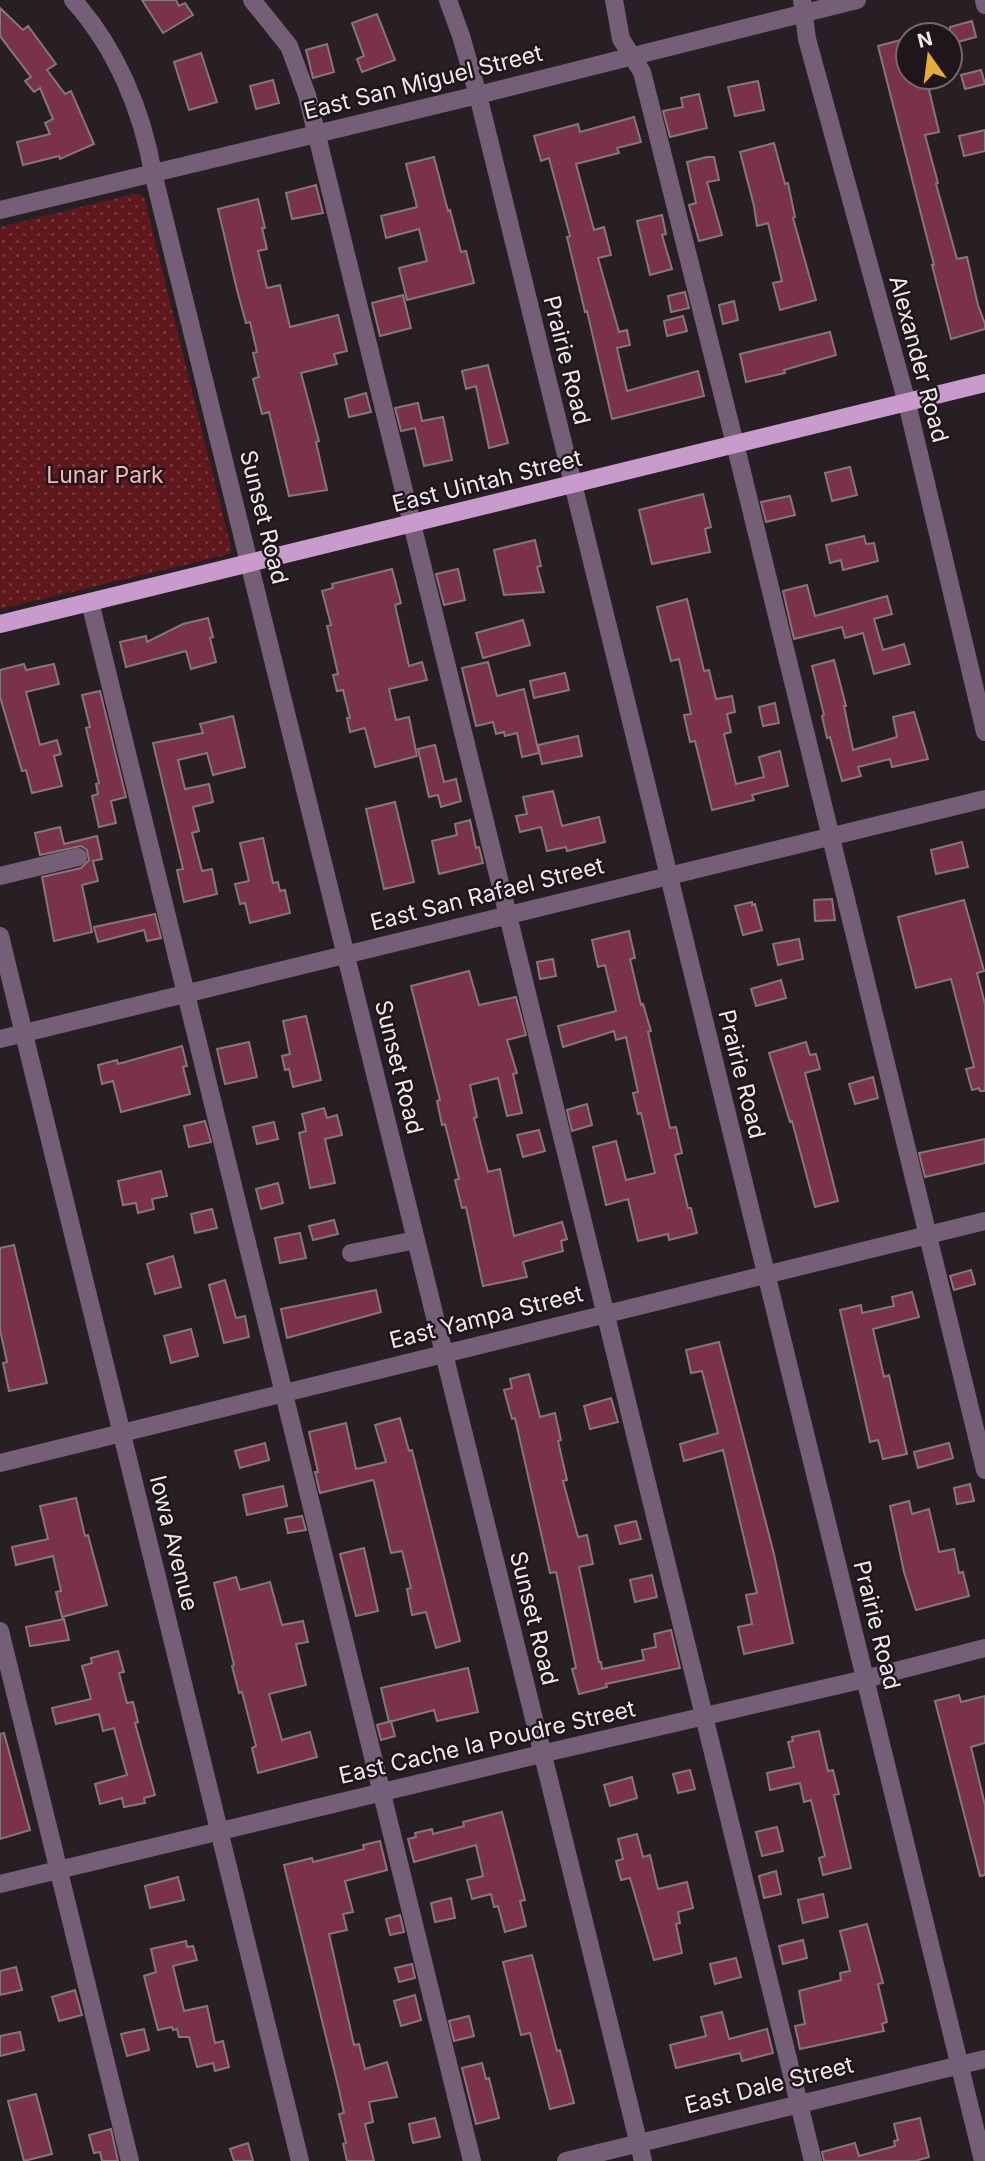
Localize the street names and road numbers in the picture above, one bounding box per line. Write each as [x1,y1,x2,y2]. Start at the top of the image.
street label: East San Miguel Street [301,39,546,125]
street label: Alexander Road [883,273,955,445]
street label: Prairie Road [537,293,597,427]
street label: East Uintah Street [389,444,585,518]
street label: Sunset Road [234,447,294,587]
street label: East San Rafael Street [367,851,607,937]
street label: Sunset Road [369,997,429,1137]
street label: Prairie Road [712,1007,772,1141]
street label: East Yampa Street [386,1279,586,1355]
street label: Iowa Avenue [144,1472,204,1614]
street label: Sunset Road [504,1548,564,1688]
street label: Prairie Road [847,1558,907,1692]
street label: East Cache la Poudre Street [336,1694,638,1790]
street label: East Dale Street [682,2050,857,2119]

